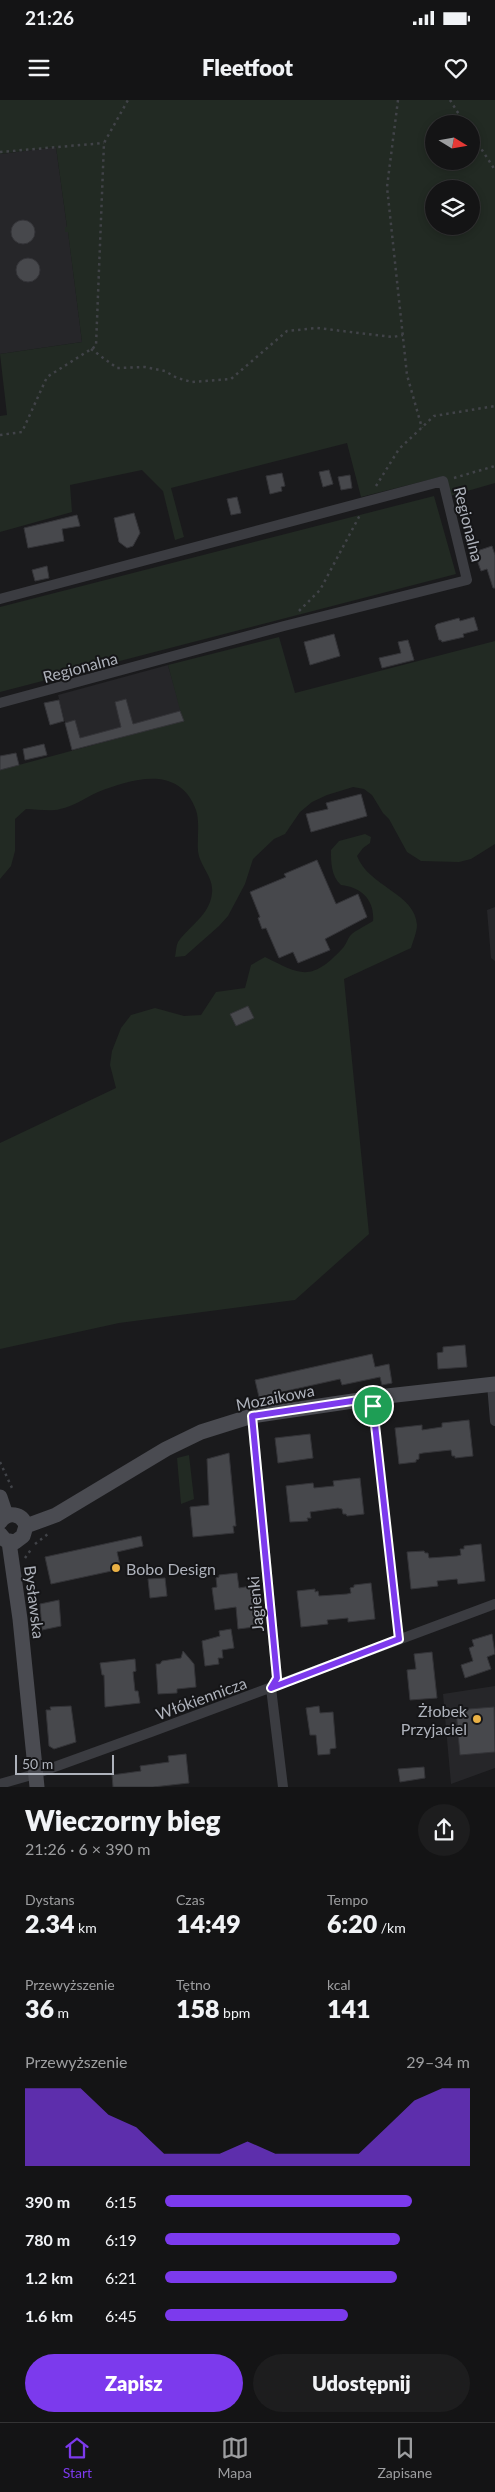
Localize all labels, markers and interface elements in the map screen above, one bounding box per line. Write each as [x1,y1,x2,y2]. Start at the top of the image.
text: 21:26 [25,6,74,29]
icon: menu [25,54,53,82]
text: Fleetfoot [202,54,293,81]
icon: heart [442,54,470,82]
north arrow [425,115,480,170]
map controls [425,115,480,235]
button: layers [425,180,480,235]
street label: Regionalna [451,484,487,564]
street label: Regionalna [40,648,120,686]
street label: Mozaikowa [234,1380,316,1414]
pin [352,1385,394,1427]
icon: arrive [359,1392,387,1420]
place label: Bobo Design [126,1559,216,1578]
marker: Bobo Design [110,1562,122,1574]
street label: Bysławska [21,1564,49,1640]
street label: Jagienki [243,1575,267,1633]
street label: Włókiennicza [153,1673,249,1723]
place label: Żłobek Przyjaciel [401,1701,468,1738]
marker: Żłobek Przyjaciel [471,1713,483,1725]
scale bar [15,1752,114,1775]
text: 50 m [22,1755,53,1772]
text: Wieczorny bieg [25,1803,221,1837]
button: share [418,1804,470,1856]
text: 21:26 · 6 × 390 m [25,1839,150,1858]
text: Dystans [25,1891,75,1908]
text: Czas [176,1891,205,1908]
text: Tempo [327,1891,368,1908]
text: 2.34 [25,1908,74,1938]
text: 14:49 [176,1908,241,1938]
text: 6:20 [327,1908,377,1938]
text: km [74,1919,97,1936]
text: /km [377,1919,406,1936]
text: Przewyższenie [25,1976,115,1993]
text: Tętno [176,1976,211,1993]
text: kcal [327,1976,351,1993]
text: 36 [25,1993,54,2023]
text: 158 [176,1993,220,2023]
text: 141 [327,1993,371,2023]
text: m [54,2004,69,2021]
text: bpm [220,2004,250,2021]
text: Przewyższenie [25,2052,127,2071]
text: 29–34 m [406,2052,470,2071]
text: 390 m [25,2192,70,2211]
text: 6:15 [105,2192,137,2211]
text: 780 m [25,2230,70,2249]
text: 6:19 [105,2230,137,2249]
text: 1.2 km [25,2268,73,2287]
text: 6:21 [105,2268,137,2287]
text: 1.6 km [25,2306,73,2325]
text: 6:45 [105,2306,137,2325]
button: Zapisz [25,2354,243,2412]
button: Udostępnij [253,2354,470,2412]
tab: Start [63,2434,92,2481]
tab: Mapa [218,2434,252,2481]
tab: Zapisane [377,2434,432,2481]

